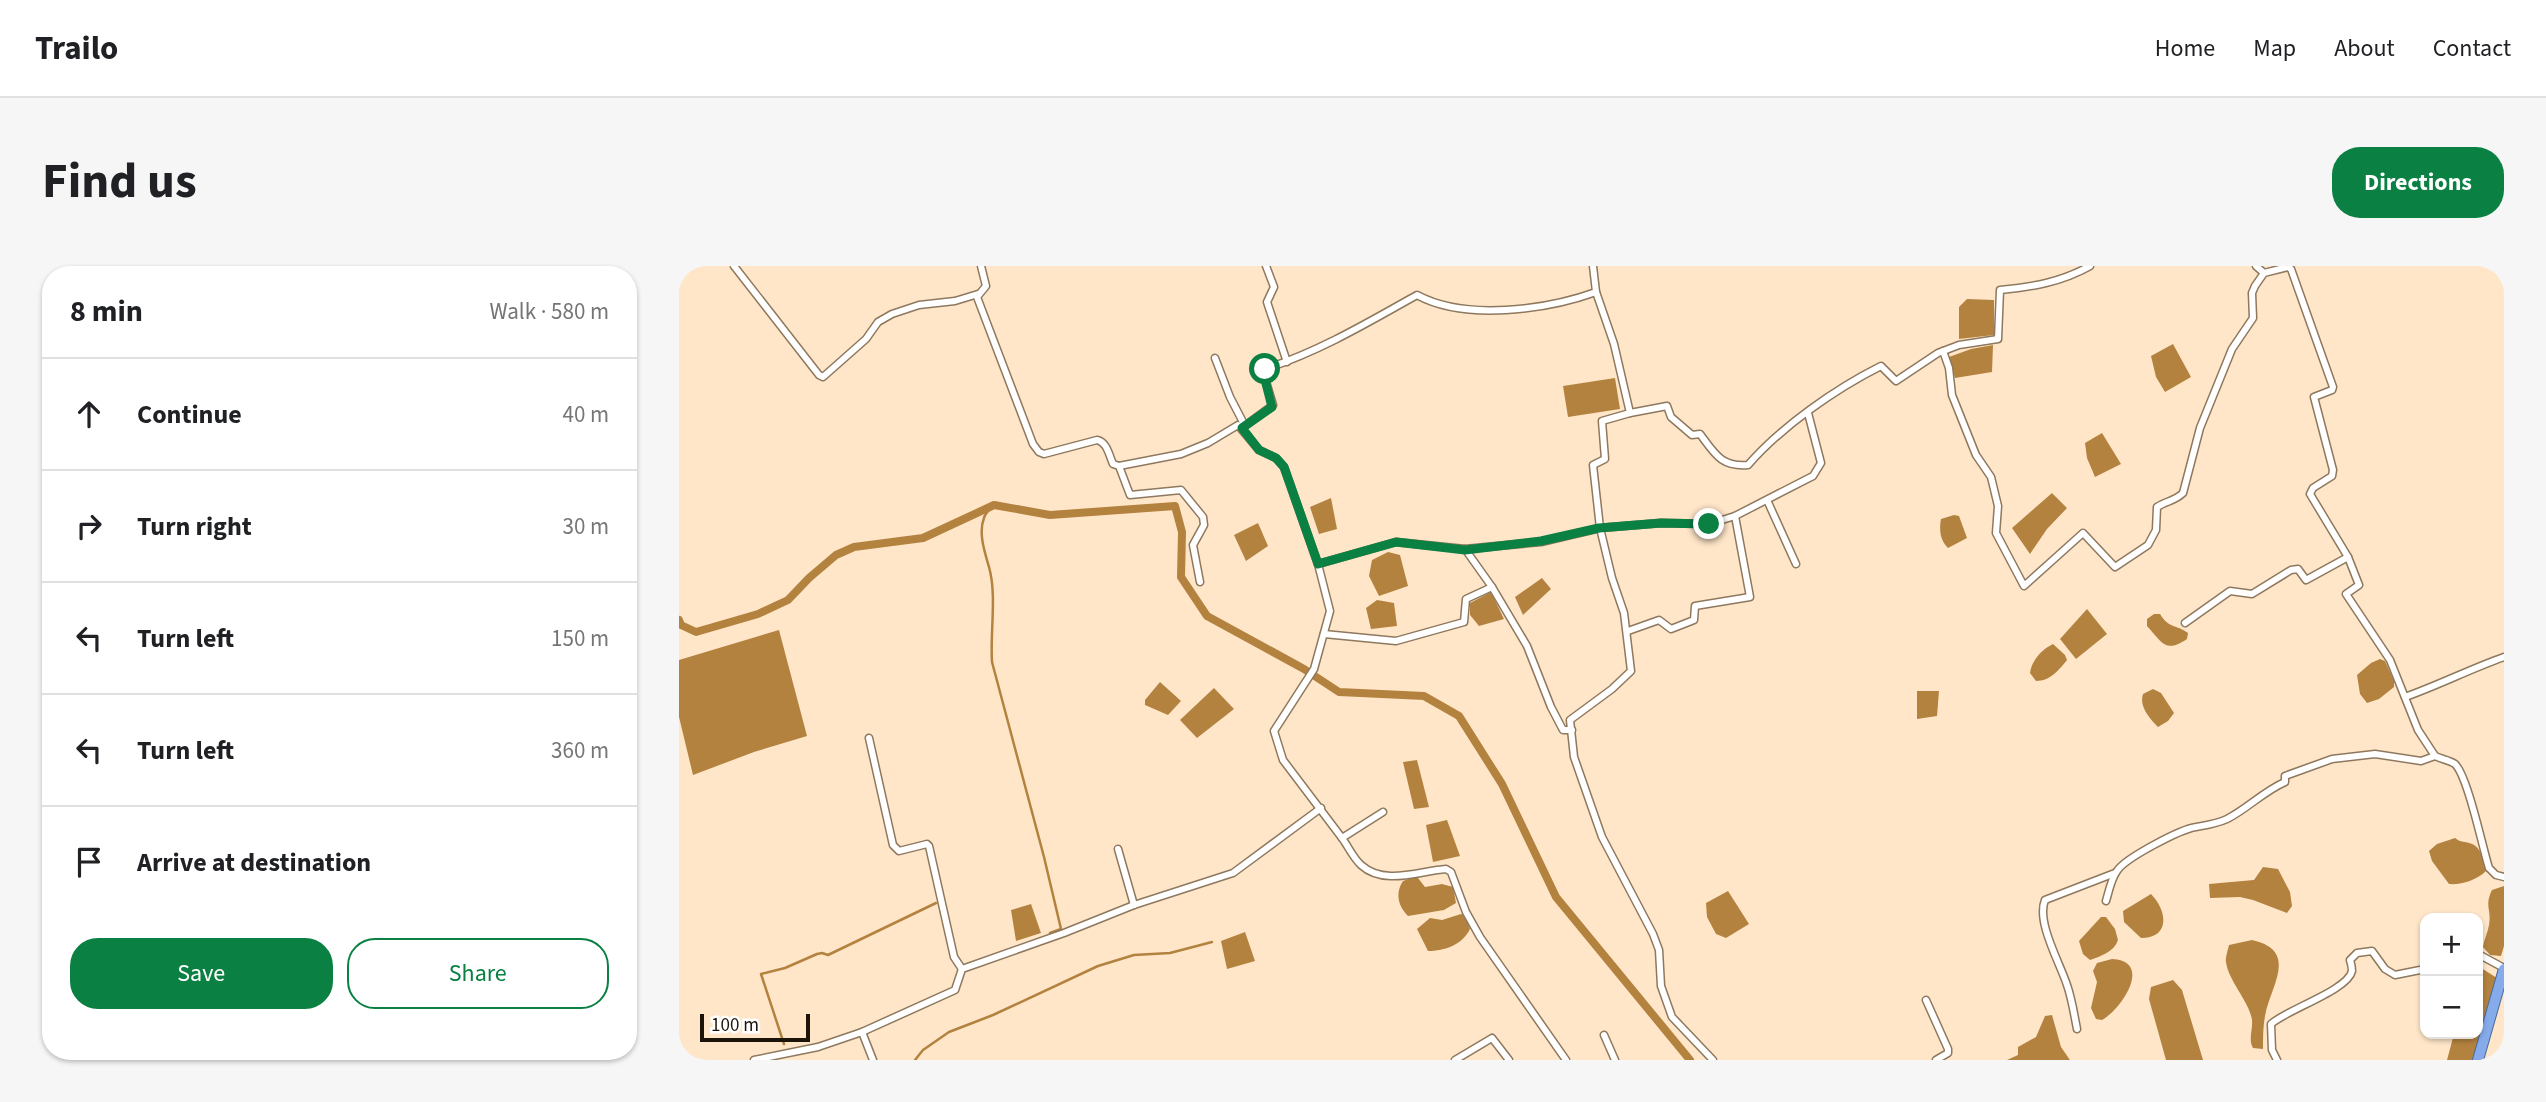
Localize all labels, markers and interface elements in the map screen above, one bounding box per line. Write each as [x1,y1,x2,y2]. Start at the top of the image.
text: Trailo [35,25,118,72]
text: Home [2155,31,2215,66]
text: Map [2253,31,2296,66]
text: About [2334,31,2395,66]
text: Contact [2433,31,2511,66]
text: Find us [42,147,197,217]
button: Directions [2332,147,2504,218]
text: 8 min [70,290,143,333]
text: Walk · 580 m [490,295,609,328]
route start [1249,353,1280,384]
icon: ahead [70,395,108,433]
text: Continue [137,396,242,433]
text: 40 m [562,398,609,431]
icon: right [70,507,108,545]
text: Turn right [137,508,252,545]
route end [1693,508,1724,539]
text: 30 m [562,510,609,543]
icon: left [70,619,108,657]
text: Turn left [137,620,234,657]
text: 150 m [551,622,609,655]
icon: left [70,731,108,769]
text: Turn left [137,732,234,769]
text: 360 m [551,734,609,767]
icon: arrive [70,843,108,881]
text: Arrive at destination [137,844,371,881]
map controls [2420,913,2483,1039]
button: + [2420,913,2483,976]
button: Save [70,938,333,1009]
button: Share [347,938,609,1009]
button: − [2420,976,2483,1039]
scale bar [700,1011,810,1043]
text: 100 m [711,1012,759,1039]

